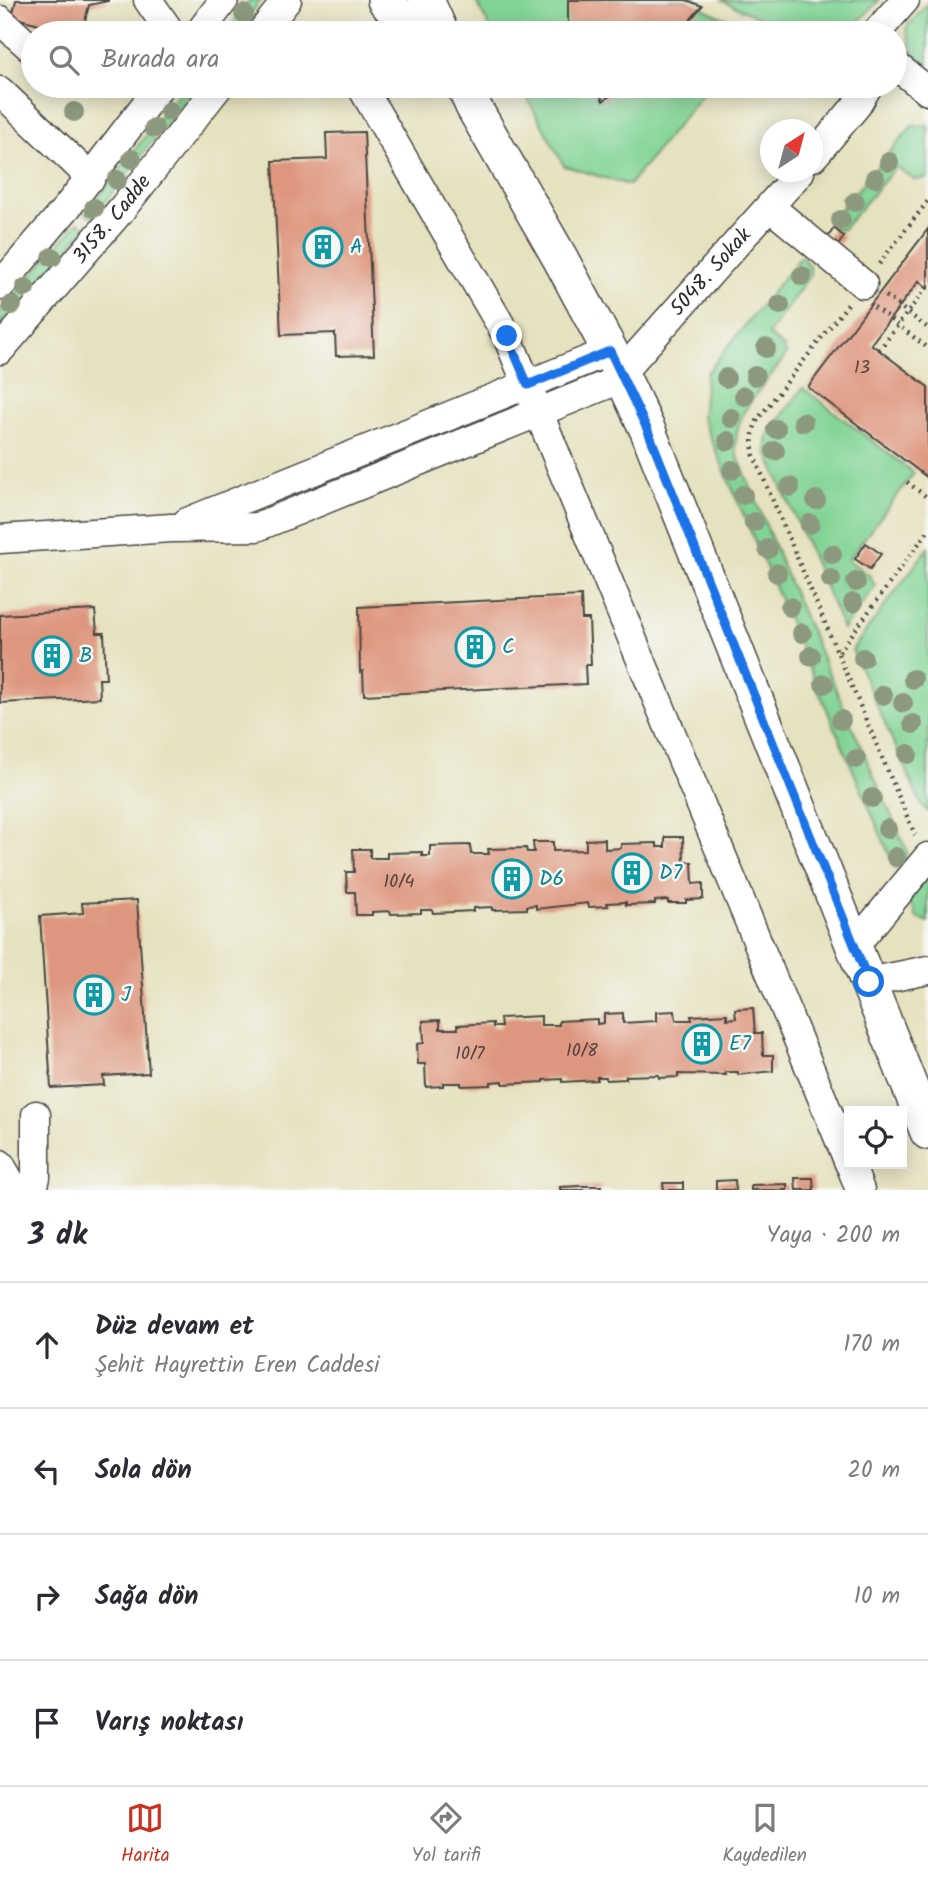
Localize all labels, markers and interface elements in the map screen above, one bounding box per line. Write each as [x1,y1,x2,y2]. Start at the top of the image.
search box [21,21,907,98]
text: Burada ara [101,39,219,81]
icon: search [45,41,83,79]
north arrow [760,119,823,182]
street label: 3158. Cadde [64,167,160,272]
street label: 5048. Sokak [662,220,760,324]
building icon: A [302,226,344,268]
place label: A [350,231,363,264]
route end [491,320,522,351]
house number: 13 [854,354,870,383]
building icon: C [454,626,496,668]
place label: C [502,631,515,664]
building icon: B [31,635,73,677]
place label: B [79,640,92,673]
building icon: D7 [611,852,653,894]
place label: D7 [659,857,684,890]
building icon: D6 [491,858,533,900]
place label: D6 [539,863,564,896]
house number: 10/4 [384,868,415,897]
route start [853,966,884,997]
building icon: J [73,974,115,1016]
place label: J [121,979,132,1012]
building icon: E7 [681,1023,723,1065]
place label: E7 [729,1028,752,1061]
house number: 10/8 [566,1037,598,1066]
house number: 10/7 [455,1040,485,1069]
map controls [844,1106,907,1169]
button: locate [844,1106,907,1169]
text: 3 dk [28,1212,87,1260]
text: Yaya · 200 m [767,1218,900,1254]
text: Düz devam et [95,1306,254,1348]
icon: ahead [28,1326,66,1364]
text: 170 m [843,1327,900,1363]
text: Şehit Hayrettin Eren Caddesi [95,1348,379,1384]
text: Sola dön [95,1450,192,1492]
icon: left [28,1452,66,1490]
text: 20 m [848,1453,900,1489]
text: Sağa dön [95,1576,198,1618]
icon: right [28,1578,66,1616]
text: 10 m [854,1579,900,1615]
text: Varış noktası [95,1702,243,1744]
icon: arrive [28,1704,66,1742]
tab: Harita [121,1799,170,1871]
tab: Yol tarifi [412,1799,481,1871]
tab: Kaydedilen [723,1799,807,1871]

